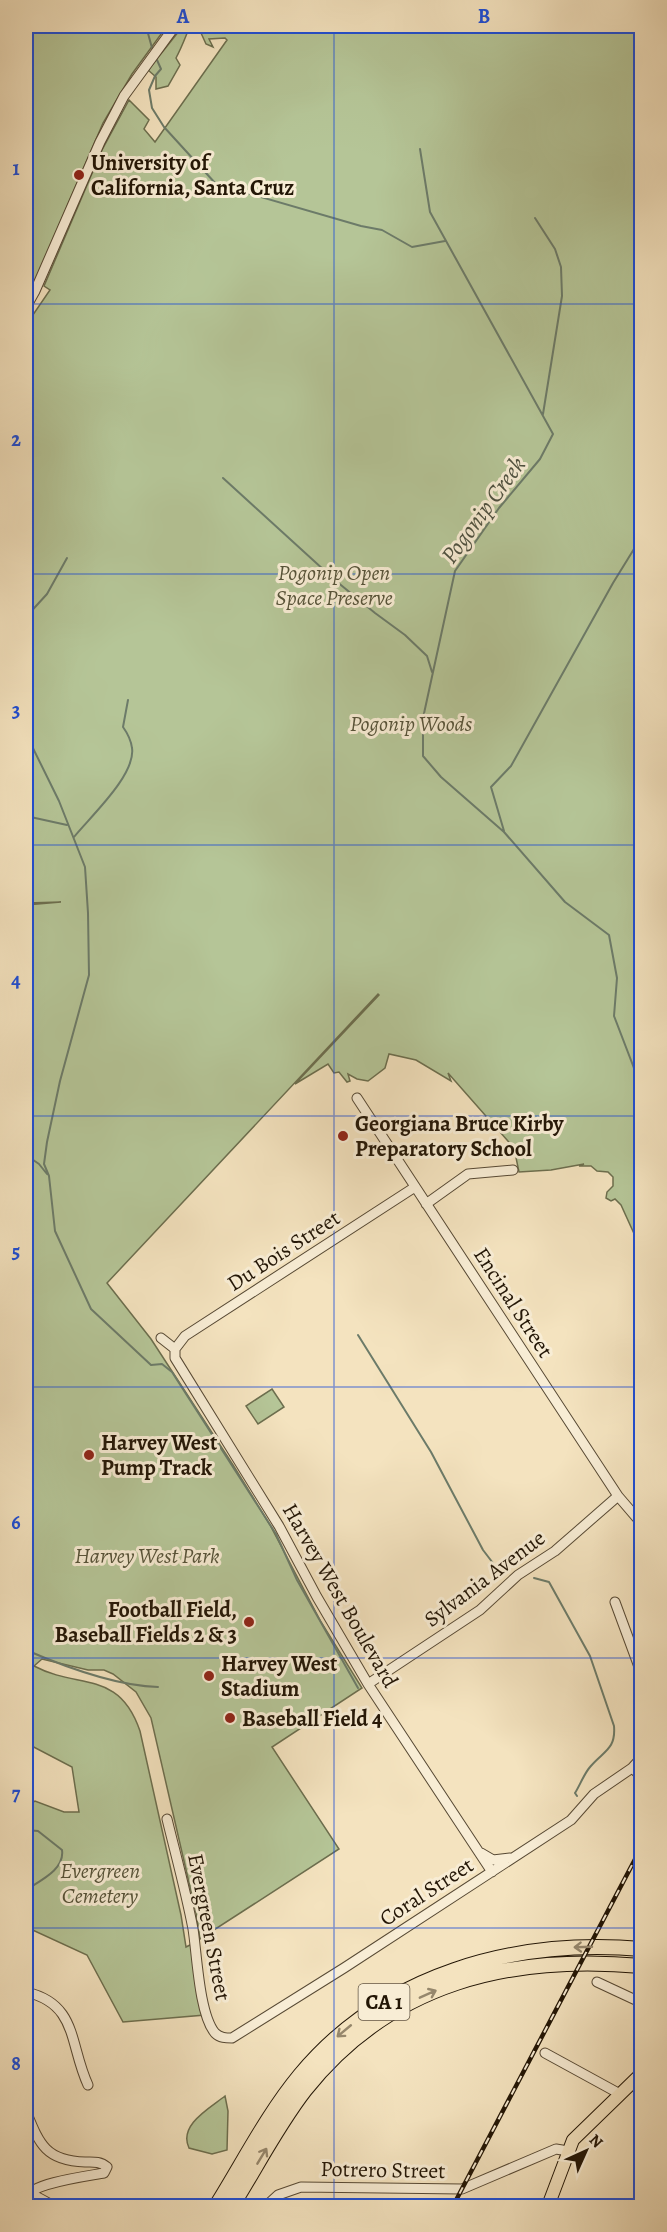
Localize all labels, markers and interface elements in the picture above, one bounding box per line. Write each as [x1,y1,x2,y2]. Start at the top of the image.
text: A [176,3,190,30]
text: B [478,3,490,30]
place label: University of California, Santa Cruz [91,148,294,203]
text: 1 [12,155,20,182]
marker: University of California, Santa Cruz [72,168,86,182]
text: 2 [11,426,21,453]
water label: Pogonip Creek [433,450,533,570]
park label: Pogonip Open Space Preserve [275,558,393,613]
text: 3 [12,697,20,724]
park label: Pogonip Woods [350,709,473,739]
text: 4 [11,967,21,994]
place label: Georgiana Bruce Kirby Preparatory School [355,1109,564,1164]
marker: Georgiana Bruce Kirby Preparatory School [336,1129,350,1143]
street label: Du Bois Street [221,1203,346,1299]
text: 5 [12,1238,20,1265]
street label: Encinal Street [466,1242,560,1364]
place label: Harvey West Pump Track [101,1428,218,1483]
marker: Harvey West Pump Track [82,1448,96,1462]
street label: Harvey West Boulevard [275,1498,405,1693]
text: 6 [11,1509,21,1536]
street label: Sylvania Avenue [418,1523,551,1634]
park label: Harvey West Park [74,1541,220,1571]
place label: Football Field, Baseball Fields 2 & 3 [55,1595,237,1650]
marker: Football Field, Baseball Fields 2 & 3 [242,1615,256,1629]
place label: Harvey West Stadium [221,1649,338,1704]
marker: Harvey West Stadium [202,1669,216,1683]
place label: Baseball Field 4 [242,1704,382,1734]
marker: Baseball Field 4 [223,1711,237,1725]
text: 7 [12,1780,21,1807]
street label: Coral Street [374,1850,479,1933]
street label: Evergreen Street [180,1851,238,2003]
park label: Evergreen Cemetery [60,1856,140,1911]
one-way arrow [573,1942,593,1953]
road number: CA 1 [358,1984,410,2020]
one-way arrow [419,1987,437,1999]
one-way arrow [337,2024,352,2038]
text: 8 [11,2050,21,2077]
north arrow [556,2121,616,2181]
text: N [584,2129,608,2153]
one-way arrow [257,2148,269,2165]
street label: Potrero Street [320,2154,446,2186]

